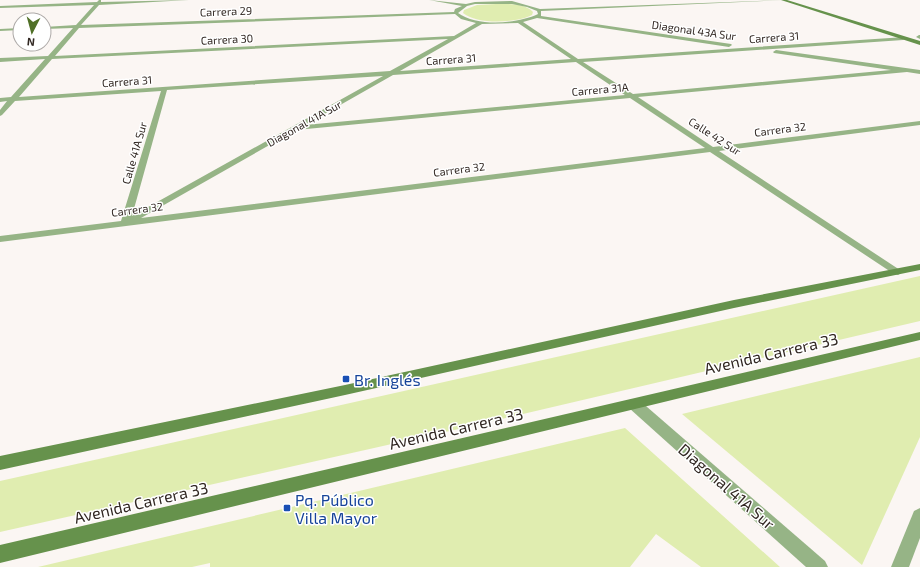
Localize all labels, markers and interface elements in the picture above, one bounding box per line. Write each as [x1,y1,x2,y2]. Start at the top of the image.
street label: Carrera 29 [200,4,252,18]
north arrow [12,12,52,52]
street label: Diagonal 43A Sur [651,18,738,42]
street label: Carrera 31 [748,29,800,45]
street label: Carrera 30 [200,31,254,47]
text: N [26,36,36,49]
street label: Carrera 31 [425,51,477,67]
street label: Carrera 31 [101,73,153,89]
street label: Carrera 31A [571,80,629,98]
street label: Diagonal 41A Sur [264,97,344,149]
street label: Calle 42 Sur [687,114,744,158]
street label: Carrera 32 [753,119,807,139]
street label: Calle 41A Sur [119,120,149,186]
street label: Carrera 32 [432,159,486,179]
street label: Carrera 32 [110,199,164,219]
street label: Avenida Carrera 33 [702,328,840,378]
place label: Br. Inglés [354,370,421,389]
marker: Br. Inglés [341,374,351,384]
street label: Avenida Carrera 33 [387,403,525,453]
street label: Diagonal 41A Sur [675,439,779,533]
street label: Avenida Carrera 33 [72,477,210,527]
place label: Pq. Público Villa Mayor [295,490,378,527]
marker: Pq. Público Villa Mayor [282,503,292,513]

